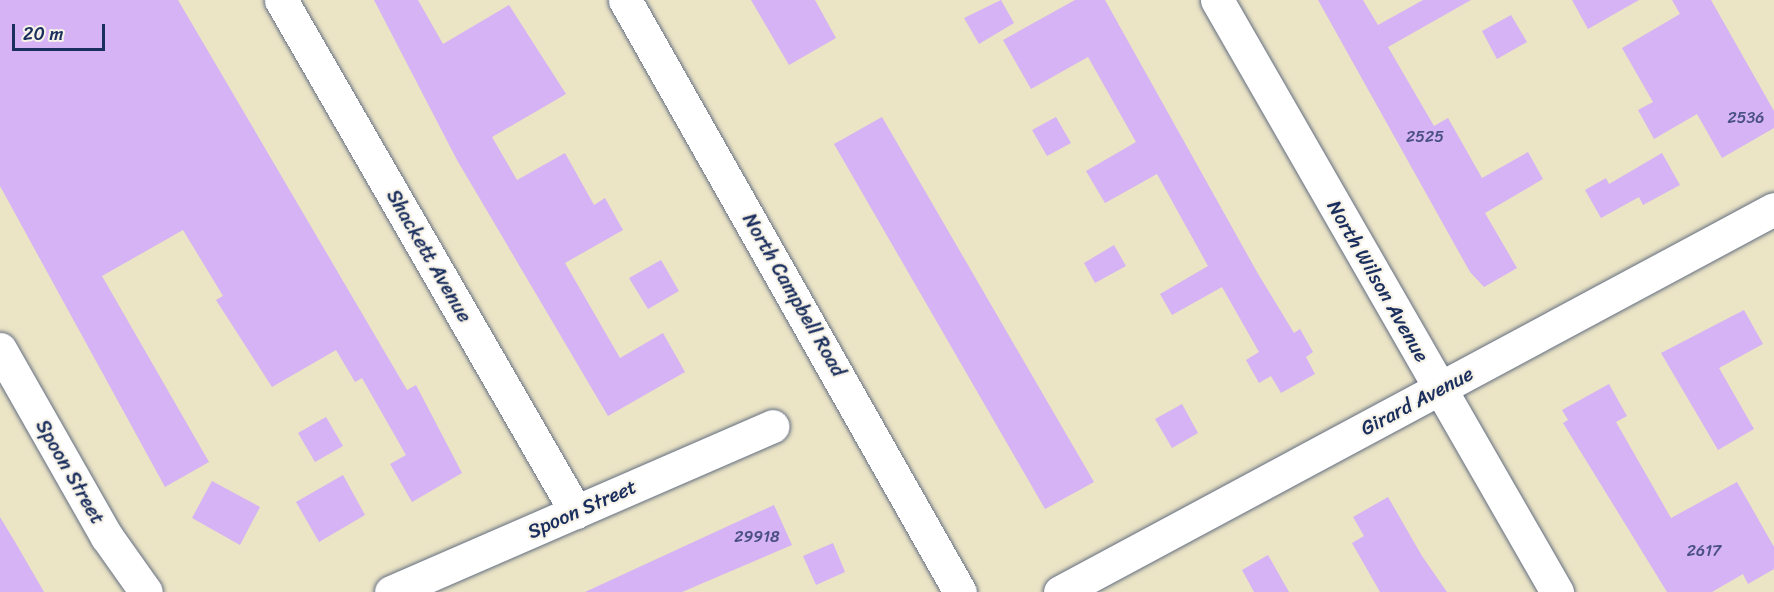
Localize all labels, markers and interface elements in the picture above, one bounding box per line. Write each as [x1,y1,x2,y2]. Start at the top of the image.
scale bar [15,12,108,50]
text: 20 m [23,18,63,50]
house number: 2536 [1728,108,1764,128]
house number: 2525 [1406,127,1444,147]
street label: Shackett Avenue [381,185,477,327]
street label: North Wilson Avenue [1322,196,1434,366]
street label: North Campbell Road [737,209,851,381]
street label: Girard Avenue [1357,361,1477,441]
street label: Spoon Street [30,415,110,529]
street label: Spoon Street [523,474,641,544]
house number: 29918 [734,527,780,547]
house number: 2617 [1687,541,1721,561]

